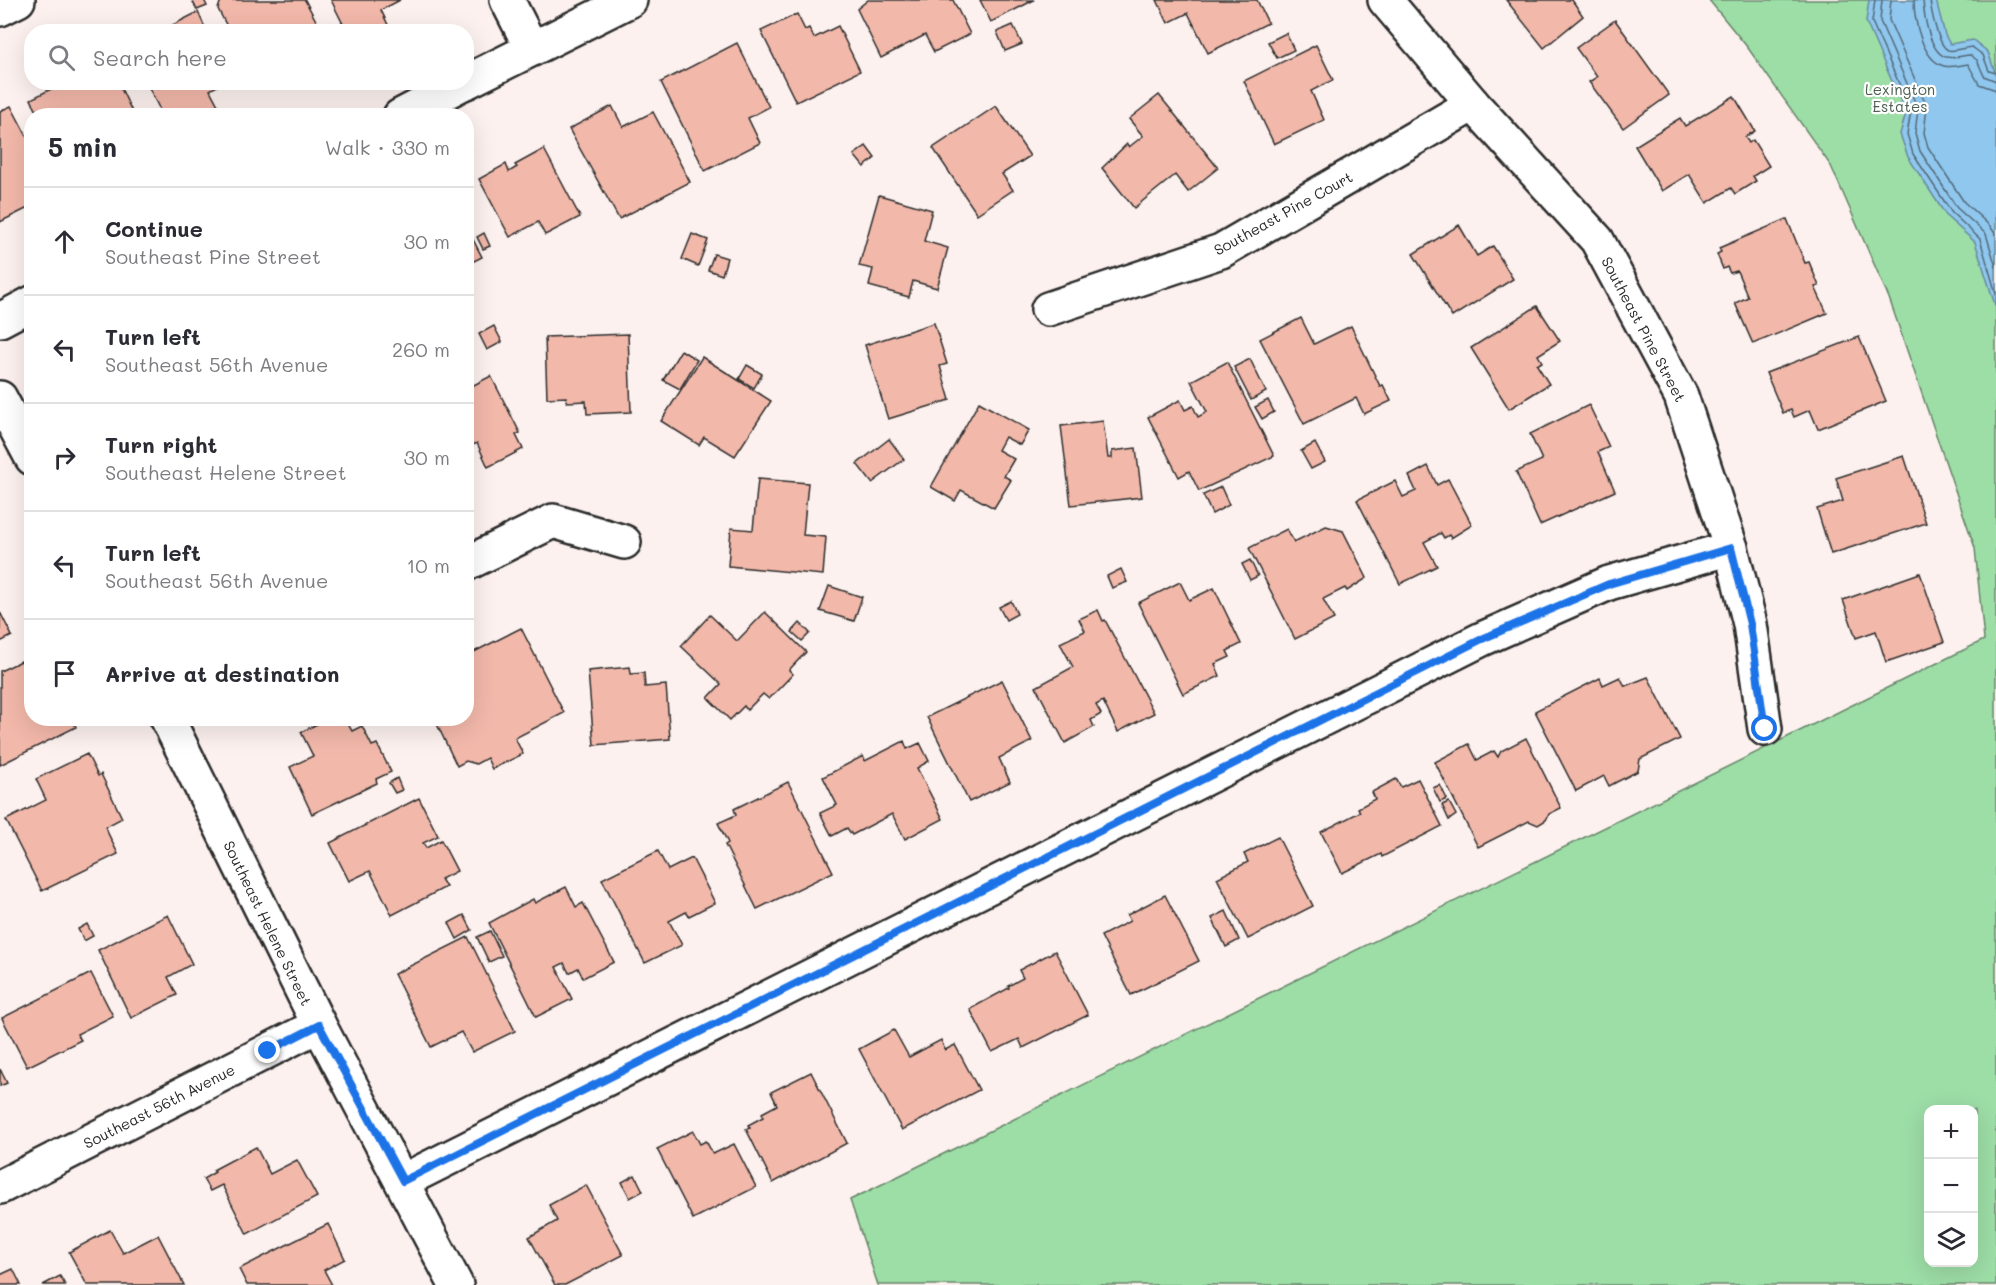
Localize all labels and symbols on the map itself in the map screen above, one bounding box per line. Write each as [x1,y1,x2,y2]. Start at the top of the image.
park label: Lexington Estates [1865,79,1935,116]
street label: Southeast Pine Court [1210,166,1356,260]
street label: Southeast Pine Street [1597,253,1691,405]
route start [1751,715,1777,741]
street label: Southeast Helene Street [219,837,317,1009]
route end [254,1037,280,1063]
street label: Southeast 56th Avenue [80,1059,238,1153]

